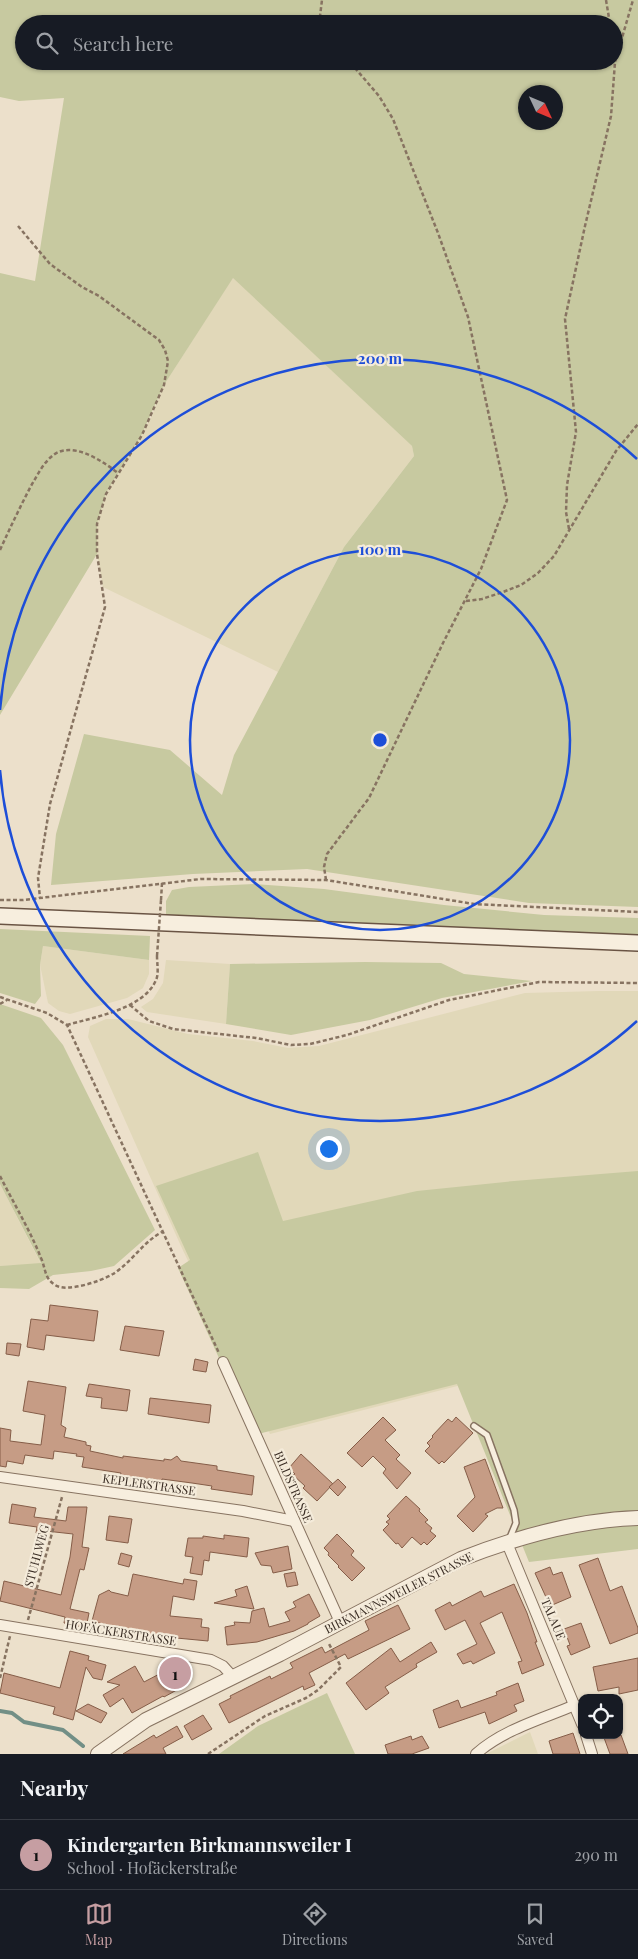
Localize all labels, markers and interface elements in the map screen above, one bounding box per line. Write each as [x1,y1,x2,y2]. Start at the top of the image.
search box [15,15,623,70]
icon: search [33,29,61,57]
text: Search here [73,30,173,56]
north arrow [518,85,563,130]
text: 200 m [358,348,403,368]
text: 100 m [359,539,402,559]
centre of rings [371,731,389,749]
your location [316,1136,342,1162]
street label: BILDSTRASSE [271,1448,317,1525]
street label: KEPLERSTRASSE [102,1470,197,1498]
street label: STUHLWEG [20,1522,52,1589]
street label: BIRKMANNSWEILER STRASSE [321,1548,476,1637]
street label: TALAUE [538,1595,570,1642]
street label: HOFÄCKERSTRASSE [64,1615,178,1649]
pin: 1 [159,1654,191,1692]
map controls [578,1694,623,1739]
button: locate [578,1694,623,1739]
text: Nearby [20,1773,89,1801]
text: Kindergarten Birkmannsweiler I [67,1831,352,1857]
text: 1 [33,1844,39,1865]
text: 290 m [574,1844,618,1865]
text: School · Hofäckerstraße [67,1857,238,1878]
tab: Map [85,1900,113,1949]
tab: Directions [282,1900,348,1949]
tab: Saved [517,1900,553,1949]

